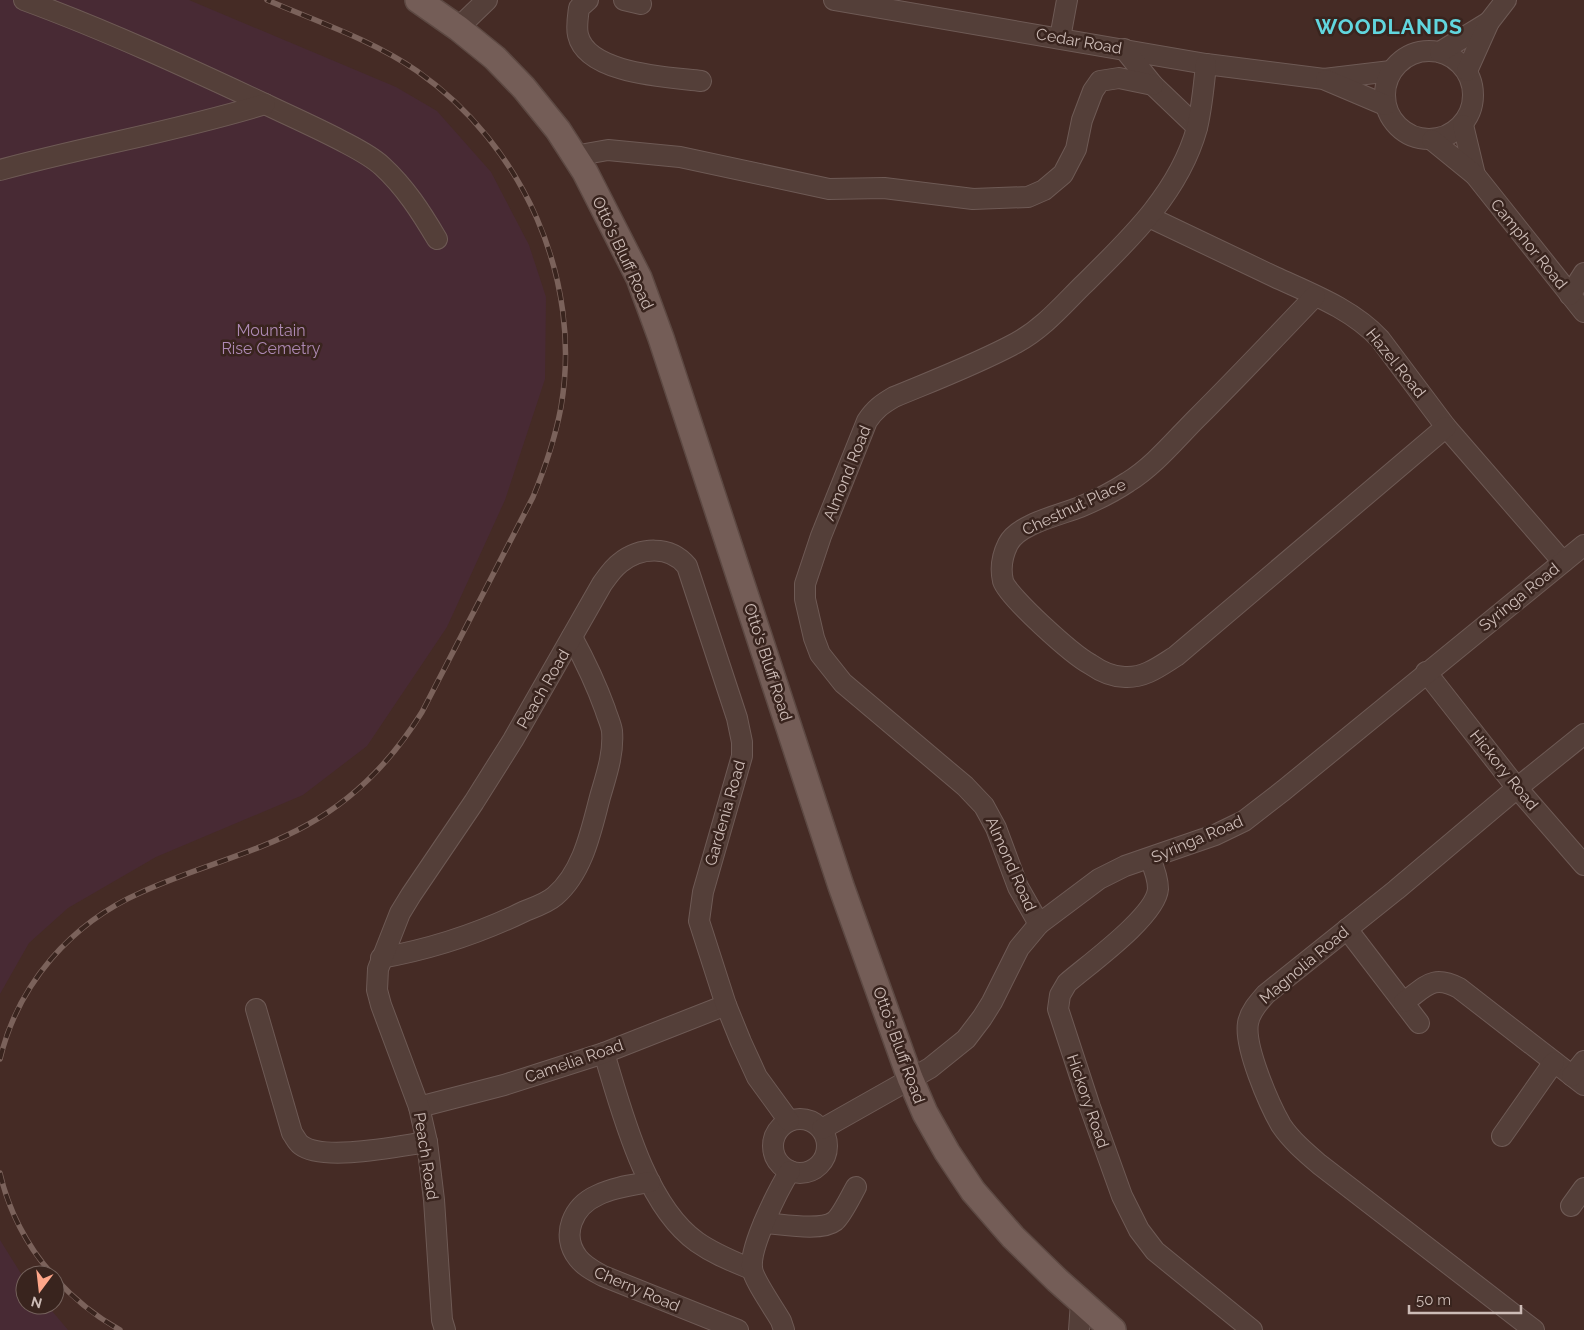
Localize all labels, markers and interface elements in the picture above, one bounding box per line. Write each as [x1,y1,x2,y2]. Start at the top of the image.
district label: WOODLANDS [1315,14,1463,39]
street label: Cedar Road [1035,24,1123,58]
street label: Otto's Bluff Road [588,193,658,313]
street label: Camphor Road [1487,195,1571,293]
park label: Mountain Rise Cemetry [221,321,321,358]
street label: Hazel Road [1362,324,1430,402]
street label: Almond Road [819,423,875,523]
street label: Chestnut Place [1019,475,1129,539]
street label: Syringa Road [1475,559,1563,635]
street label: Otto's Bluff Road [740,601,796,723]
street label: Peach Road [513,646,573,732]
street label: Hickory Road [1466,726,1542,814]
street label: Gardenia Road [701,758,749,868]
street label: Syringa Road [1148,811,1246,867]
street label: Almond Road [982,814,1040,914]
street label: Magnolia Road [1256,922,1352,1008]
street label: Otto's Bluff Road [869,984,929,1106]
street label: Camelia Road [522,1035,626,1087]
street label: Hickory Road [1063,1052,1113,1150]
street label: Peach Road [410,1111,442,1201]
street label: Cherry Road [591,1262,683,1316]
north arrow [15,1265,65,1315]
scale bar [1409,1282,1522,1314]
text: 50 m [1416,1291,1451,1309]
text: N [29,1293,44,1312]

